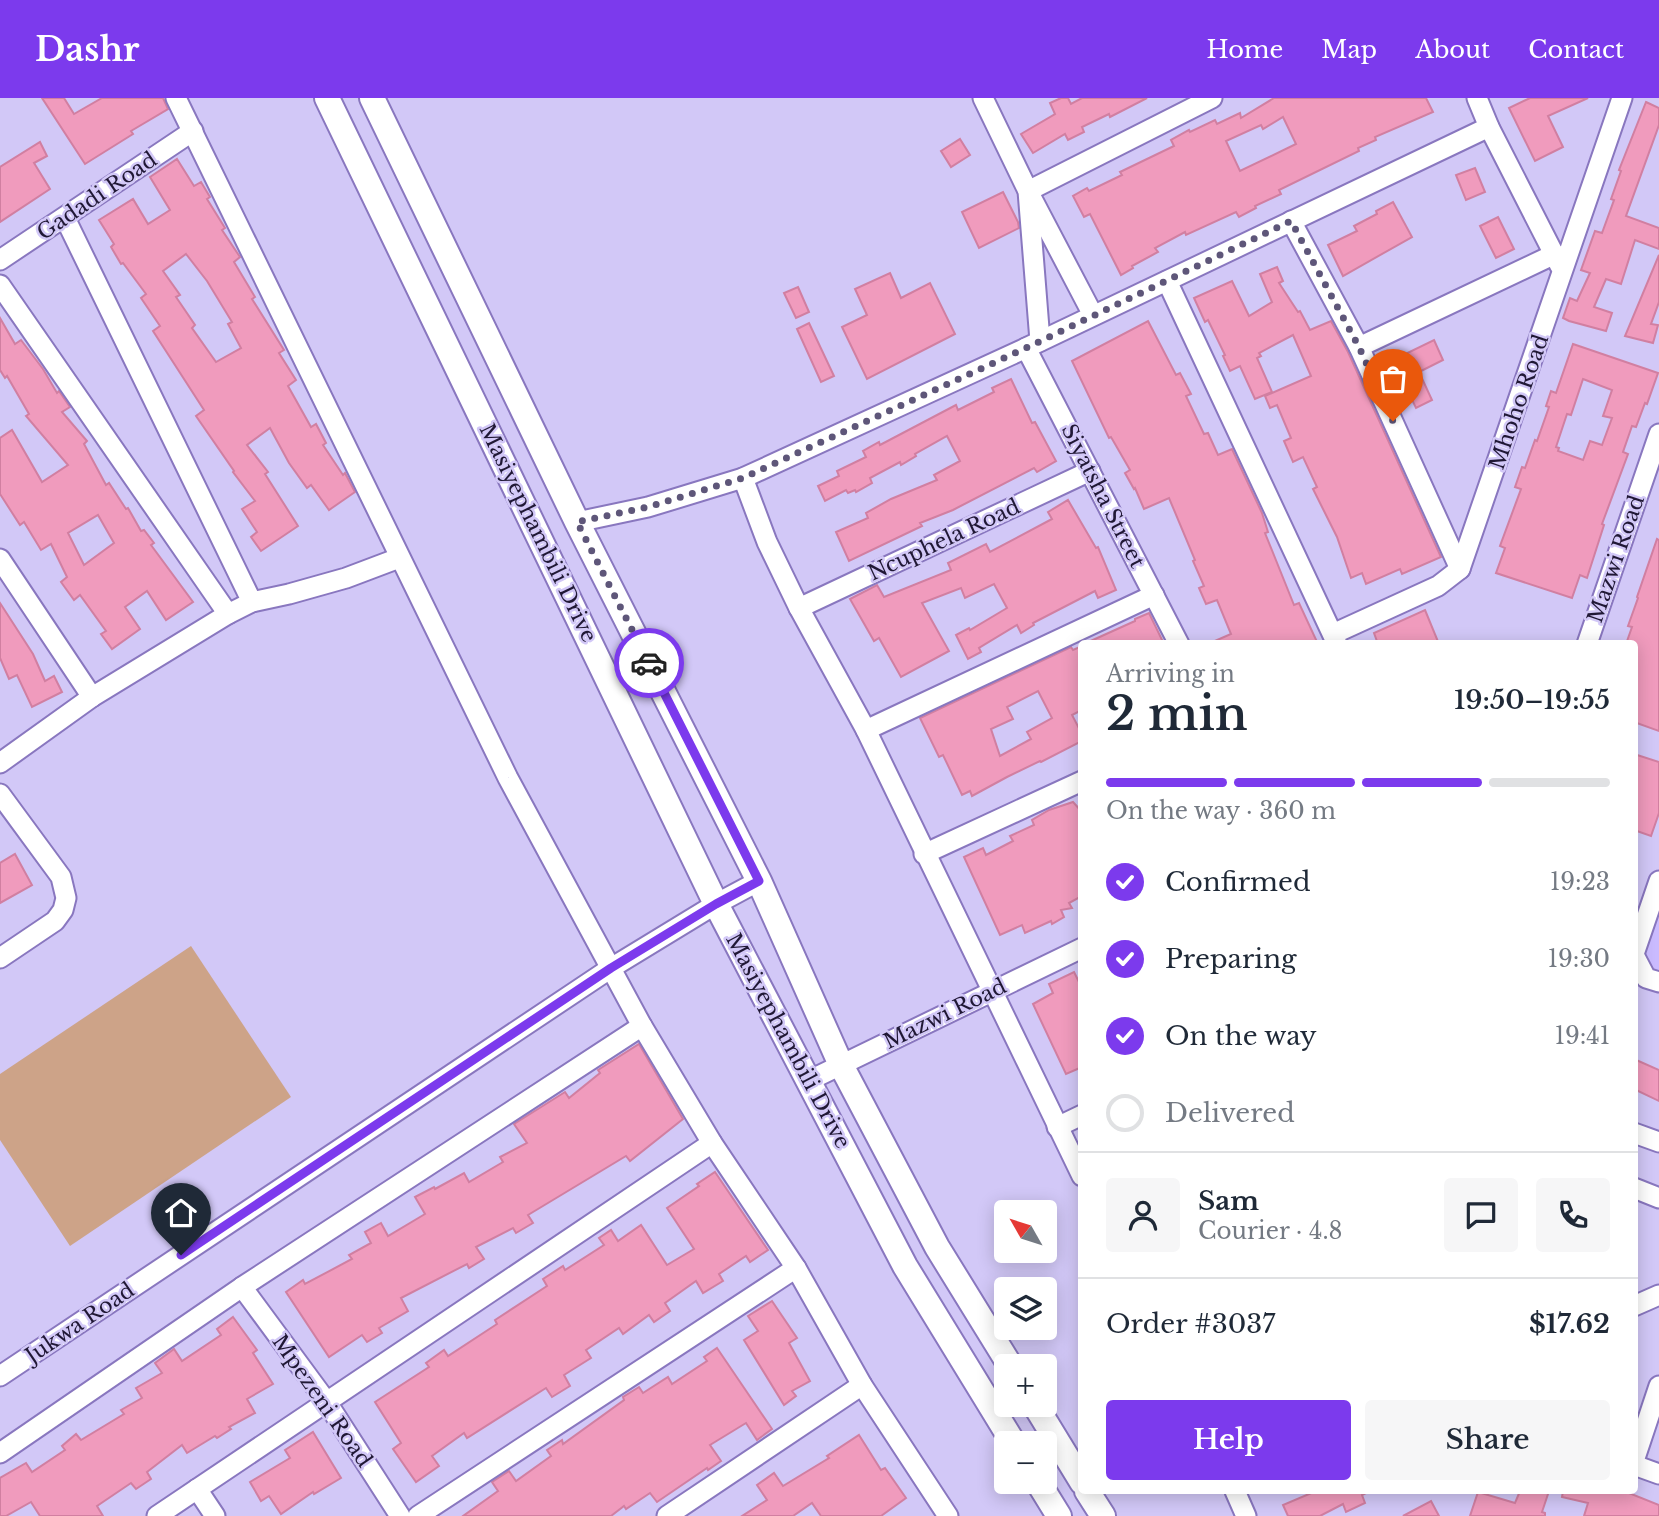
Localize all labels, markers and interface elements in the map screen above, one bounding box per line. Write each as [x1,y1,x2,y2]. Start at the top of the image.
text: Dashr [35,29,139,70]
text: Home [1207,35,1283,64]
text: Map [1321,35,1377,64]
text: About [1415,35,1490,64]
text: Contact [1528,35,1624,64]
street label: Gadadi Road [32,146,162,246]
street label: Mhoho Road [1484,331,1554,473]
pin [1363,349,1423,421]
icon: bag [1374,360,1412,398]
street label: Masiyephambili Drive [474,419,602,647]
street label: Siyatsha Street [1056,420,1150,572]
street label: Mazwi Road [1582,492,1650,626]
street label: Ncuphela Road [864,493,1024,587]
courier [614,628,684,698]
icon: car [630,644,668,682]
text: Arriving in [1106,660,1235,688]
text: 19:50–19:55 [1454,684,1610,716]
text: 2 min [1106,685,1248,742]
text: On the way · 360 m [1106,797,1336,825]
icon: check [1106,863,1144,901]
text: Confirmed [1165,866,1310,898]
text: 19:23 [1550,868,1610,896]
street label: Masiyephambili Drive [720,929,856,1153]
icon: check [1106,940,1144,978]
text: Preparing [1165,943,1297,975]
text: 19:30 [1548,945,1610,973]
street label: Mazwi Road [879,973,1011,1055]
icon: check [1106,1017,1144,1055]
text: On the way [1165,1020,1317,1052]
text: 19:41 [1555,1022,1610,1050]
text: Delivered [1165,1097,1295,1129]
button: person [1106,1178,1180,1252]
button: chat [1444,1178,1518,1252]
button: phone [1536,1178,1610,1252]
pin [151,1183,211,1255]
text: Sam [1198,1185,1259,1217]
icon: home [162,1194,200,1232]
north arrow [994,1200,1057,1264]
map controls [994,1200,1057,1494]
text: Courier · 4.8 [1198,1217,1343,1245]
street label: Jukwa Road [18,1277,139,1371]
button: layers [994,1277,1057,1340]
text: Order #3037 [1106,1308,1275,1340]
text: $17.62 [1529,1308,1610,1340]
street label: Mpezeni Road [267,1330,377,1472]
button: + [994,1354,1057,1417]
button: Help [1106,1400,1351,1480]
button: Share [1365,1400,1610,1480]
button: − [994,1431,1057,1494]

